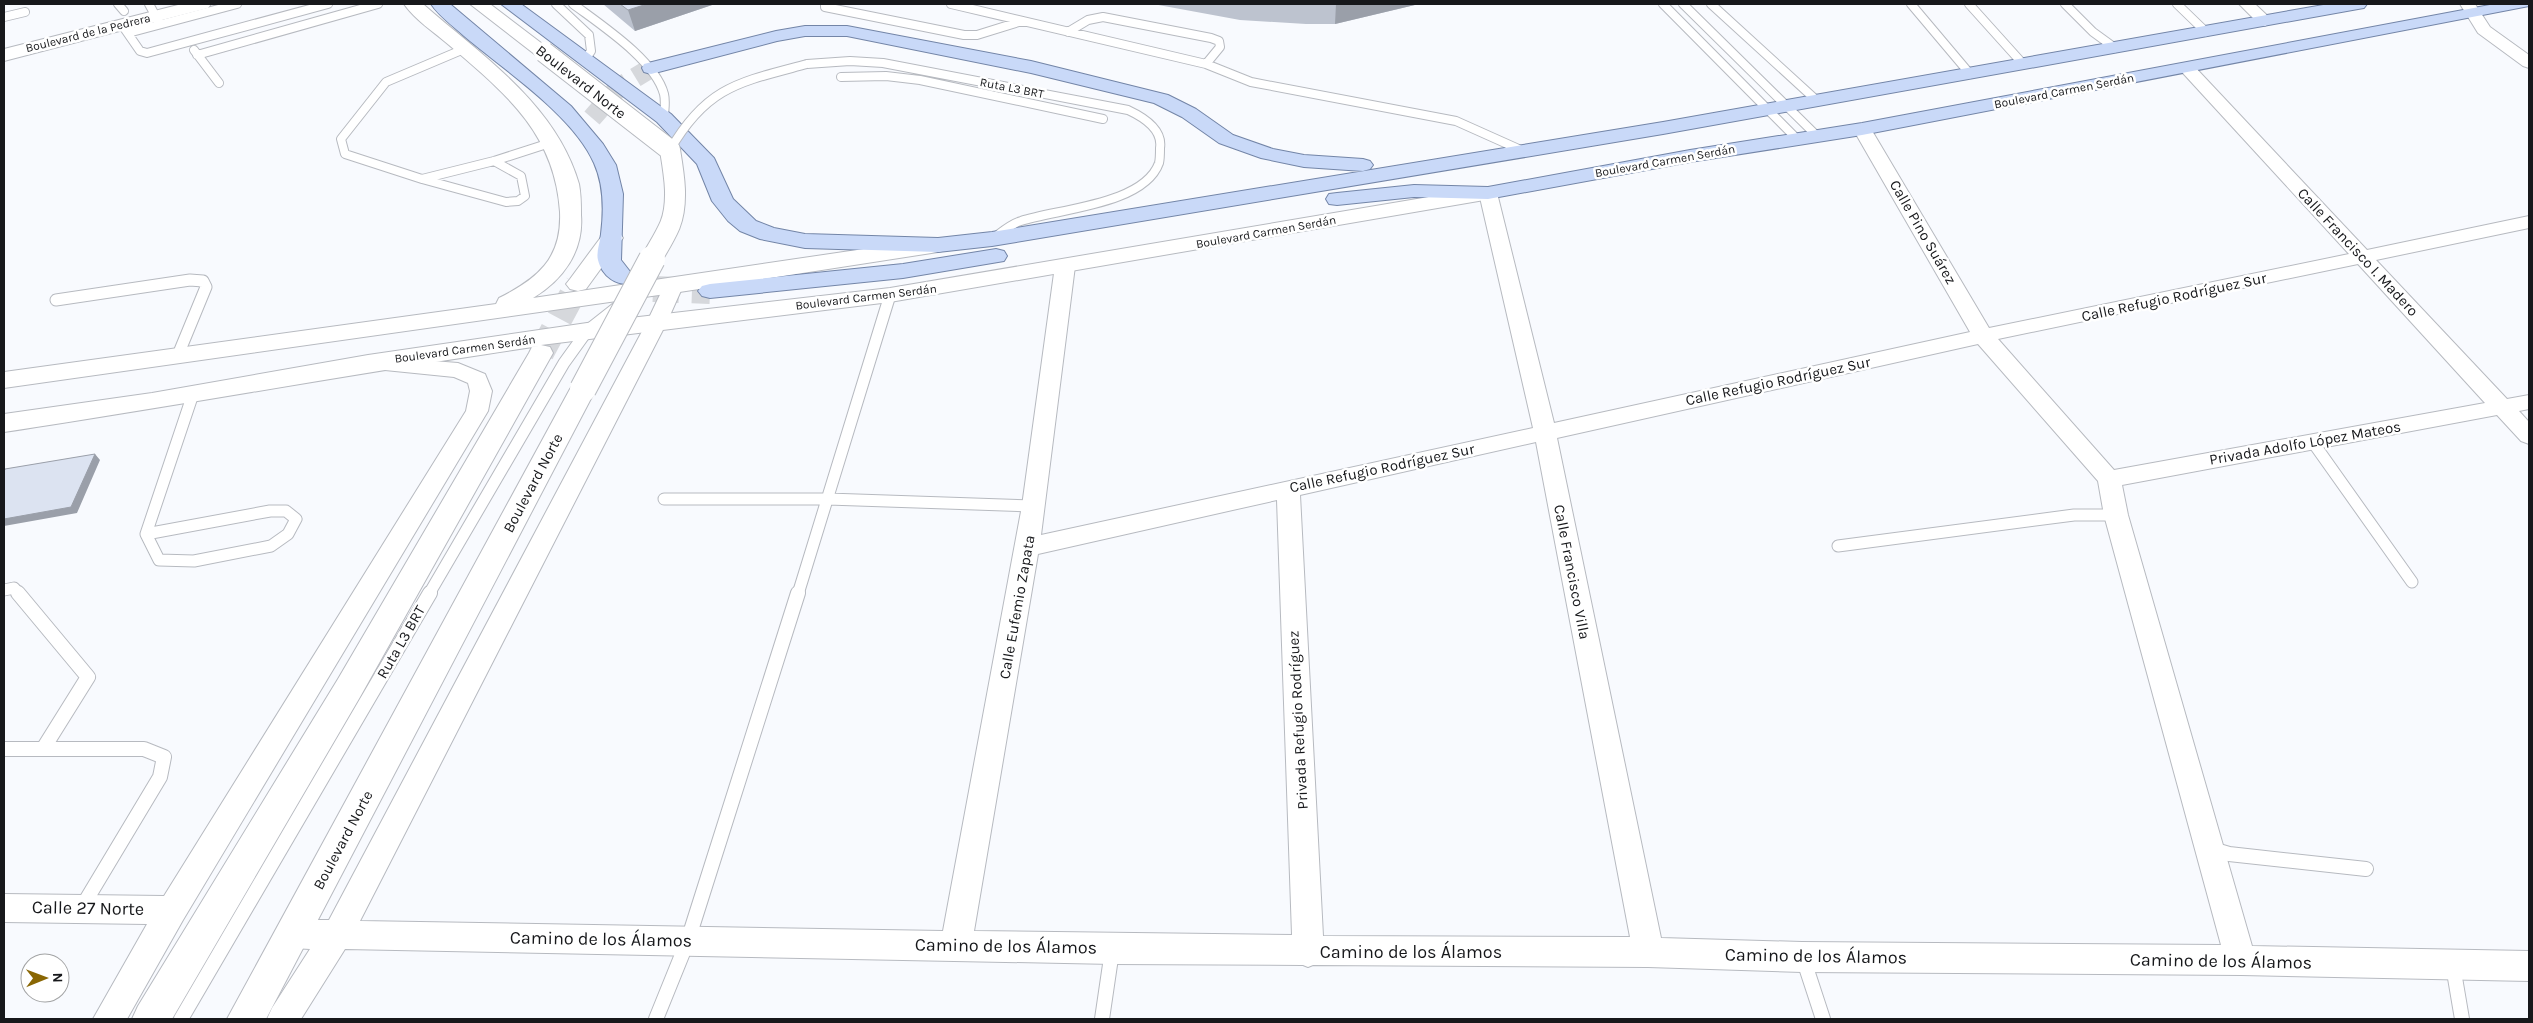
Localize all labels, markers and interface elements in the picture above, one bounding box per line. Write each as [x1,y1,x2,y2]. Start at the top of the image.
street label: Boulevard de la Pedrera [24,11,152,55]
street label: Boulevard Norte [532,41,630,123]
street label: Boulevard Carmen Serdán [1993,71,2135,111]
street label: Ruta L3 BRT [979,75,1045,101]
street label: Boulevard Carmen Serdán [1594,142,1736,180]
street label: Calle Pino Suárez [1886,177,1960,287]
street label: Calle Francisco I. Madero [2294,184,2422,320]
street label: Boulevard Carmen Serdán [1195,213,1337,251]
street label: Calle Refugio Rodríguez Sur [2080,268,2269,325]
street label: Boulevard Carmen Serdán [795,281,937,313]
street label: Boulevard Carmen Serdán [394,332,536,366]
street label: Calle Refugio Rodríguez Sur [1684,352,1873,409]
street label: Privada Adolfo López Mateos [2208,417,2402,469]
street label: Boulevard Norte [499,430,567,536]
street label: Calle Refugio Rodríguez Sur [1288,439,1477,496]
street label: Calle Francisco Villa [1550,503,1594,641]
street label: Calle Eufemio Zapata [995,534,1039,680]
street label: Ruta L3 BRT [373,602,429,682]
street label: Privada Refugio Rodríguez [1284,630,1312,810]
street label: Boulevard Norte [309,787,377,893]
street label: Calle 27 Norte [32,896,144,920]
street label: Camino de los Álamos [510,925,692,952]
street label: Camino de los Álamos [915,932,1097,959]
street label: Camino de los Álamos [1320,940,1502,963]
street label: Camino de los Álamos [1725,942,1907,969]
street label: Camino de los Álamos [2130,947,2312,974]
north arrow [20,953,70,1003]
text: N [49,973,66,983]

